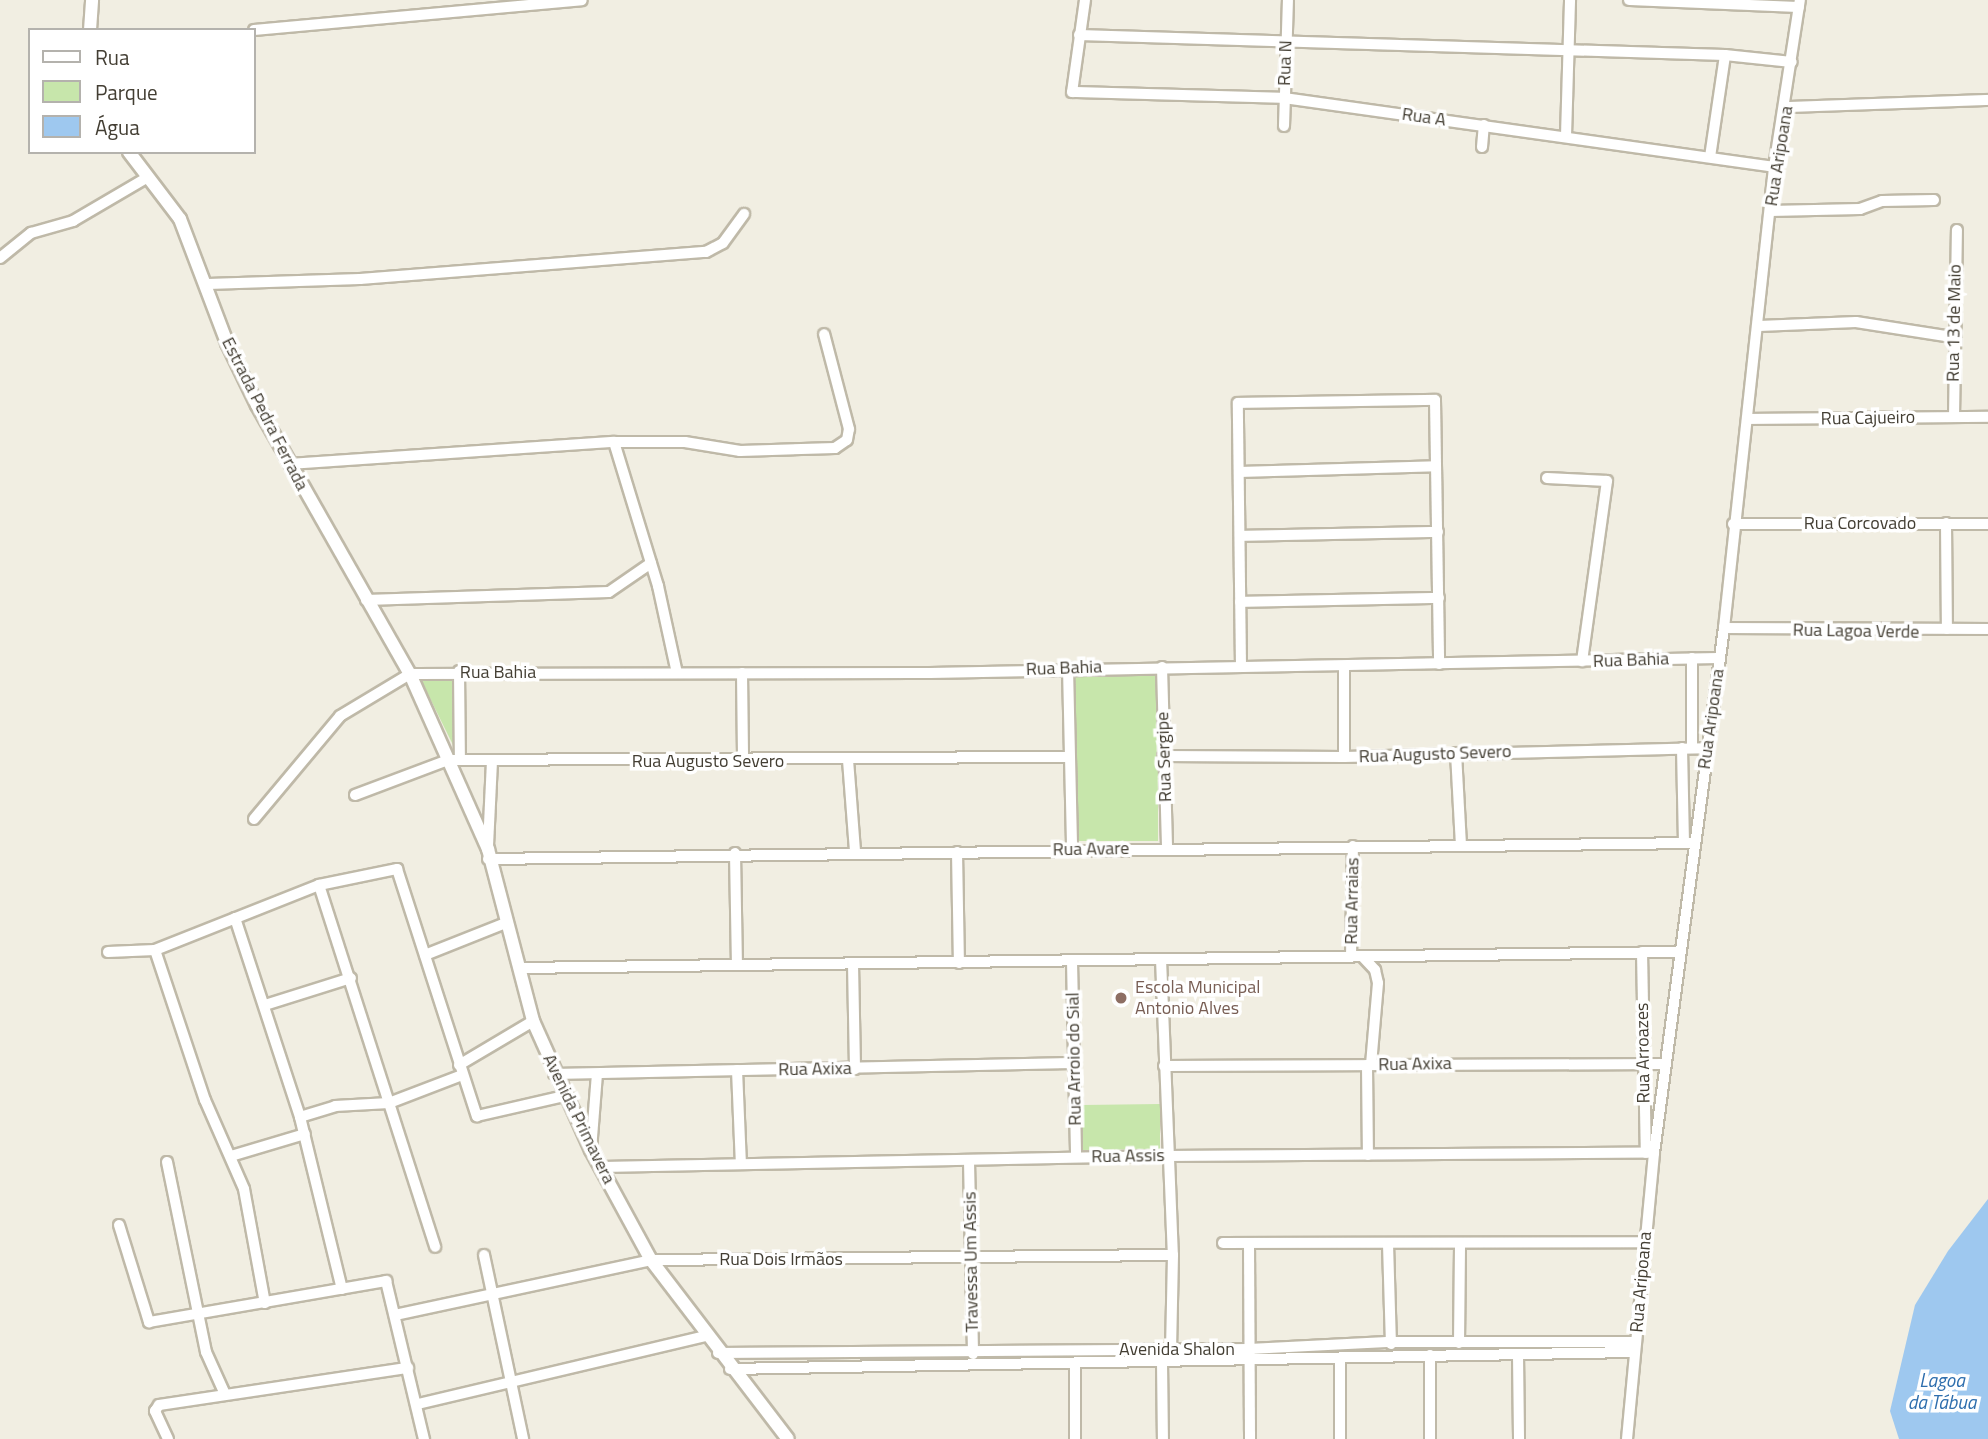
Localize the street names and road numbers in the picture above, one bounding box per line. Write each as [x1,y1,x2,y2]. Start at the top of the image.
street label: Rua N [1273,40,1297,86]
street label: Rua A [1401,103,1447,131]
street label: Rua Aripoana [1760,104,1798,208]
street label: Rua 13 de Maio [1942,264,1966,382]
street label: Estrada Pedra Ferrada [217,334,313,494]
street label: Rua Cajueiro [1821,406,1915,430]
street label: Rua Corcovado [1804,512,1916,534]
street label: Rua Lagoa Verde [1793,619,1919,643]
street label: Rua Bahia [1592,648,1670,672]
street label: Rua Bahia [1025,656,1103,680]
street label: Rua Bahia [460,661,536,683]
street label: Rua Aripoana [1693,667,1729,771]
street label: Rua Sergipe [1152,712,1176,802]
street label: Rua Augusto Severo [1358,741,1512,767]
street label: Rua Augusto Severo [632,750,784,772]
street label: Rua Avare [1052,838,1130,860]
street label: Rua Arraias [1340,857,1364,945]
street label: Rua Arroio do Sial [1062,992,1086,1126]
street label: Rua Arroazes [1631,1002,1655,1104]
street label: Avenida Primavera [538,1051,620,1187]
street label: Rua Axixa [1378,1053,1452,1075]
street label: Rua Axixa [778,1058,852,1080]
street label: Rua Assis [1091,1145,1165,1167]
street label: Travessa Um Assis [959,1191,983,1333]
street label: Rua Aripoana [1626,1231,1656,1333]
street label: Rua Dois Irmãos [719,1248,843,1270]
street label: Avenida Shalon [1119,1338,1235,1360]

